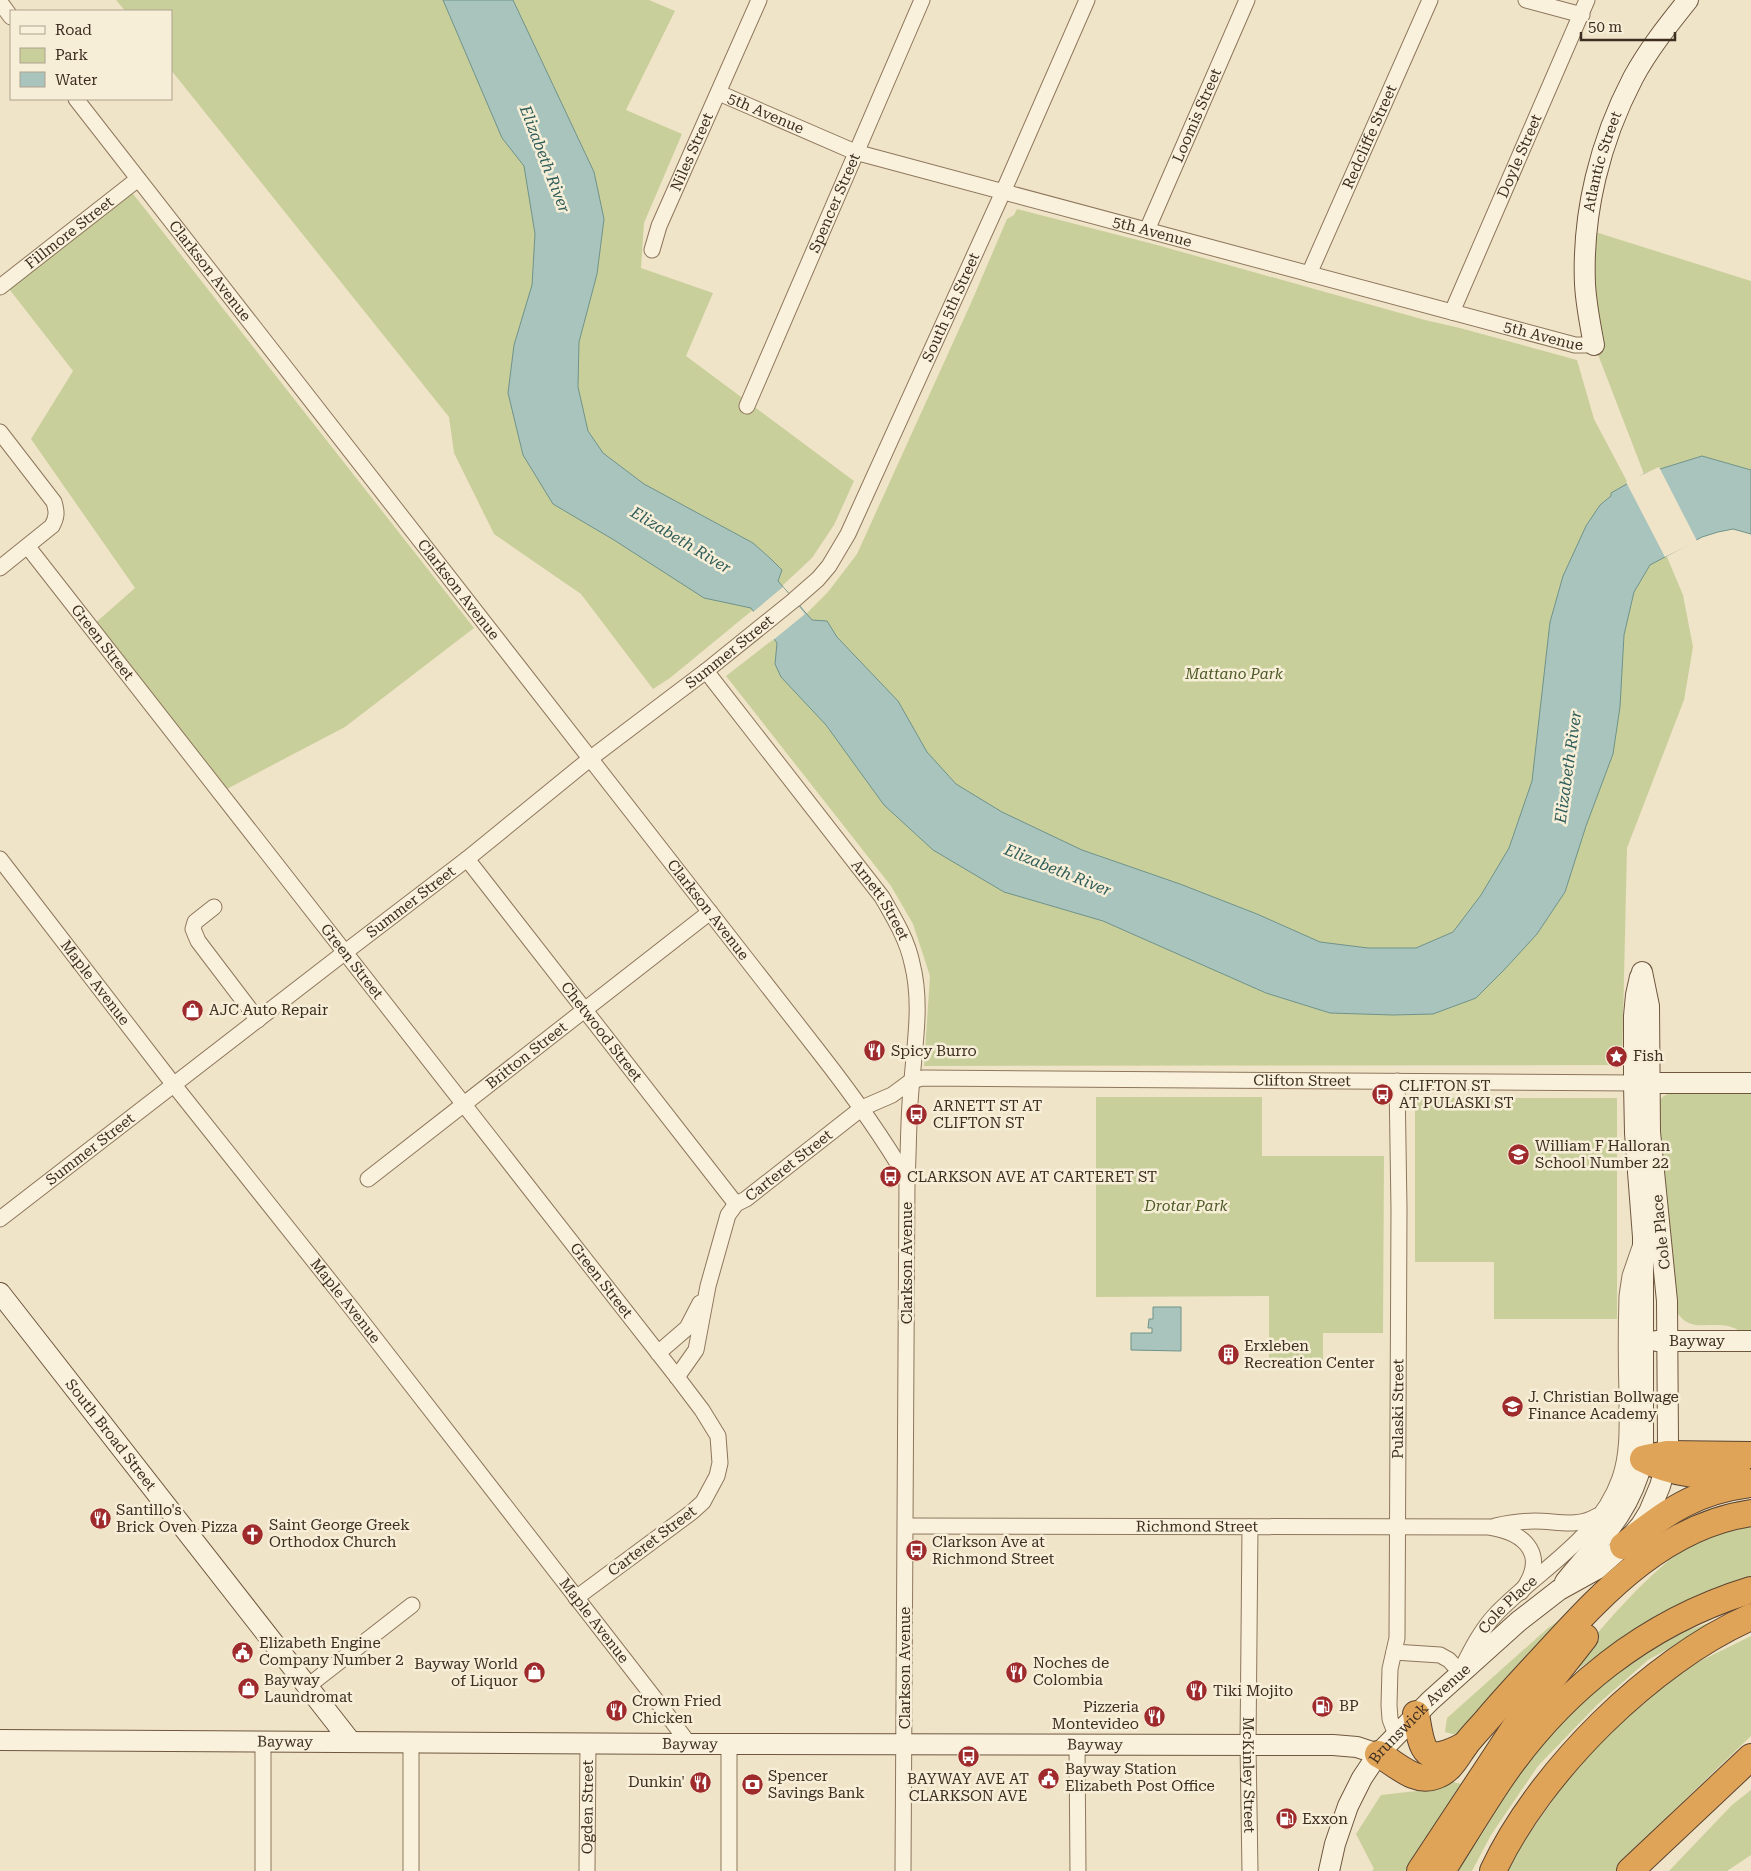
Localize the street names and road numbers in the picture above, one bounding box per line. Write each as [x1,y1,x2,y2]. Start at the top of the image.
street label: Loomis Street [1169,65,1225,165]
street label: Redcliffe Street [1339,82,1401,192]
street label: 5th Avenue [725,89,807,138]
street label: Atlantic Street [1580,108,1625,213]
street label: Niles Street [667,110,717,194]
street label: Doyle Street [1494,111,1546,201]
street label: Spencer Street [805,150,864,256]
street label: Fillmore Street [22,192,117,273]
street label: 5th Avenue [1111,212,1194,251]
street label: Clarkson Avenue [165,217,255,325]
street label: South 5th Street [918,249,983,365]
street label: 5th Avenue [1502,317,1583,354]
street label: Clarkson Avenue [414,536,503,643]
street label: Green Street [67,601,138,684]
street label: Summer Street [682,611,777,692]
street label: Clarkson Avenue [663,856,753,964]
street label: Arnett Street [847,856,913,943]
street label: Summer Street [363,862,459,942]
street label: Green Street [317,920,387,1003]
street label: Maple Avenue [57,936,134,1029]
street label: Chetwood Street [557,978,646,1085]
street label: Britton Street [482,1018,571,1093]
street label: Clifton Street [1253,1071,1351,1090]
street label: Summer Street [42,1109,138,1189]
street label: Carteret Street [742,1126,836,1205]
street label: Cole Place [1648,1194,1674,1270]
street label: Clarkson Avenue [898,1202,916,1324]
street label: Green Street [566,1239,637,1322]
street label: Maple Avenue [307,1255,384,1347]
street label: Bayway [1669,1332,1725,1350]
street label: Pulaski Street [1389,1358,1407,1459]
street label: South Broad Street [62,1375,160,1495]
street label: Carteret Street [604,1502,700,1580]
street label: Richmond Street [1136,1517,1259,1536]
street label: Cole Place [1474,1572,1541,1637]
street label: Maple Avenue [556,1575,633,1667]
street label: Clarkson Avenue [896,1607,914,1729]
street label: Brunswick Avenue [1365,1660,1474,1767]
street label: McKinley Street [1239,1717,1258,1834]
street label: Bayway [257,1732,313,1751]
street label: Bayway [662,1735,718,1753]
street label: Bayway [1067,1736,1123,1754]
street label: Ogden Street [578,1759,597,1854]

